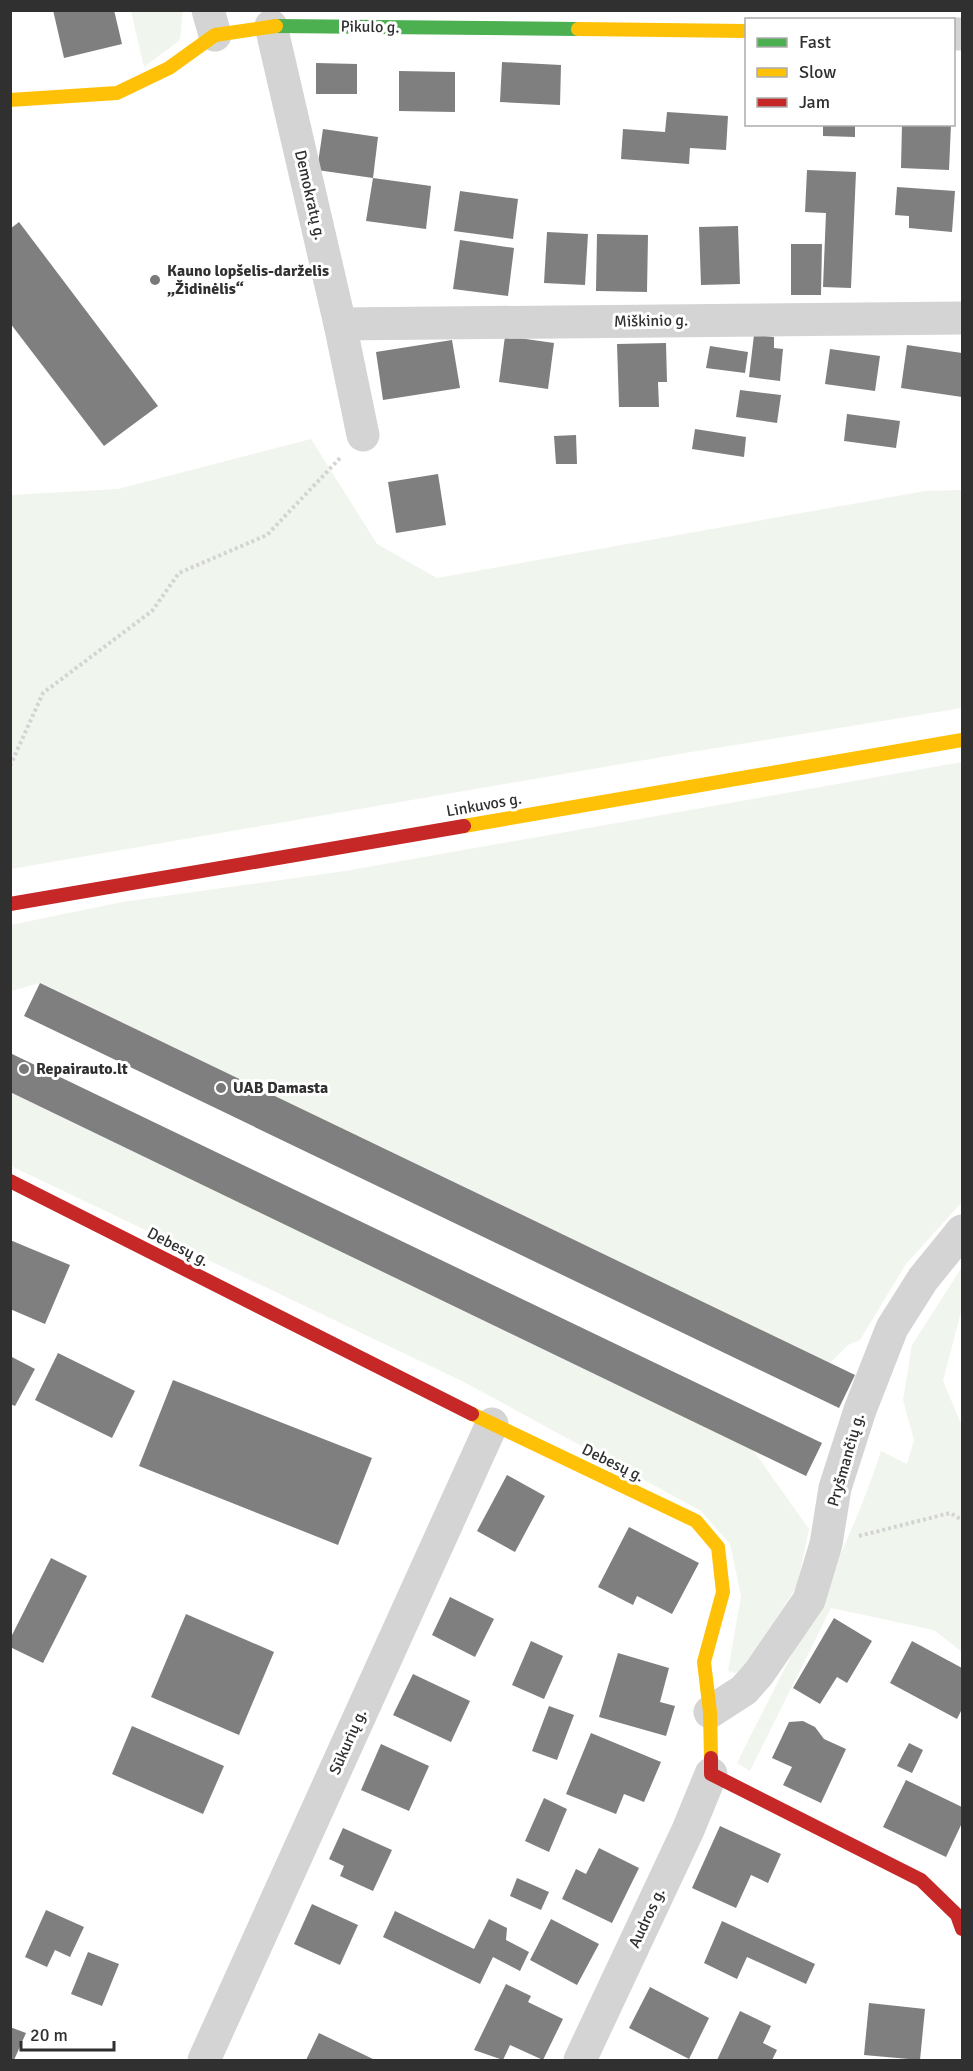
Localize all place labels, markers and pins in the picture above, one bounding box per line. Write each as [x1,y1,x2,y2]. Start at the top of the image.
place label: Kauno lopšelis-darželis „Židinėlis“ [167,261,329,299]
marker: Kauno lopšelis-darželis „Židinėlis“ [148,273,162,287]
place label: Repairauto.lt [36,1059,128,1079]
marker: Repairauto.lt [17,1062,31,1076]
place label: UAB Damasta [233,1078,328,1098]
marker: UAB Damasta [214,1081,228,1095]

